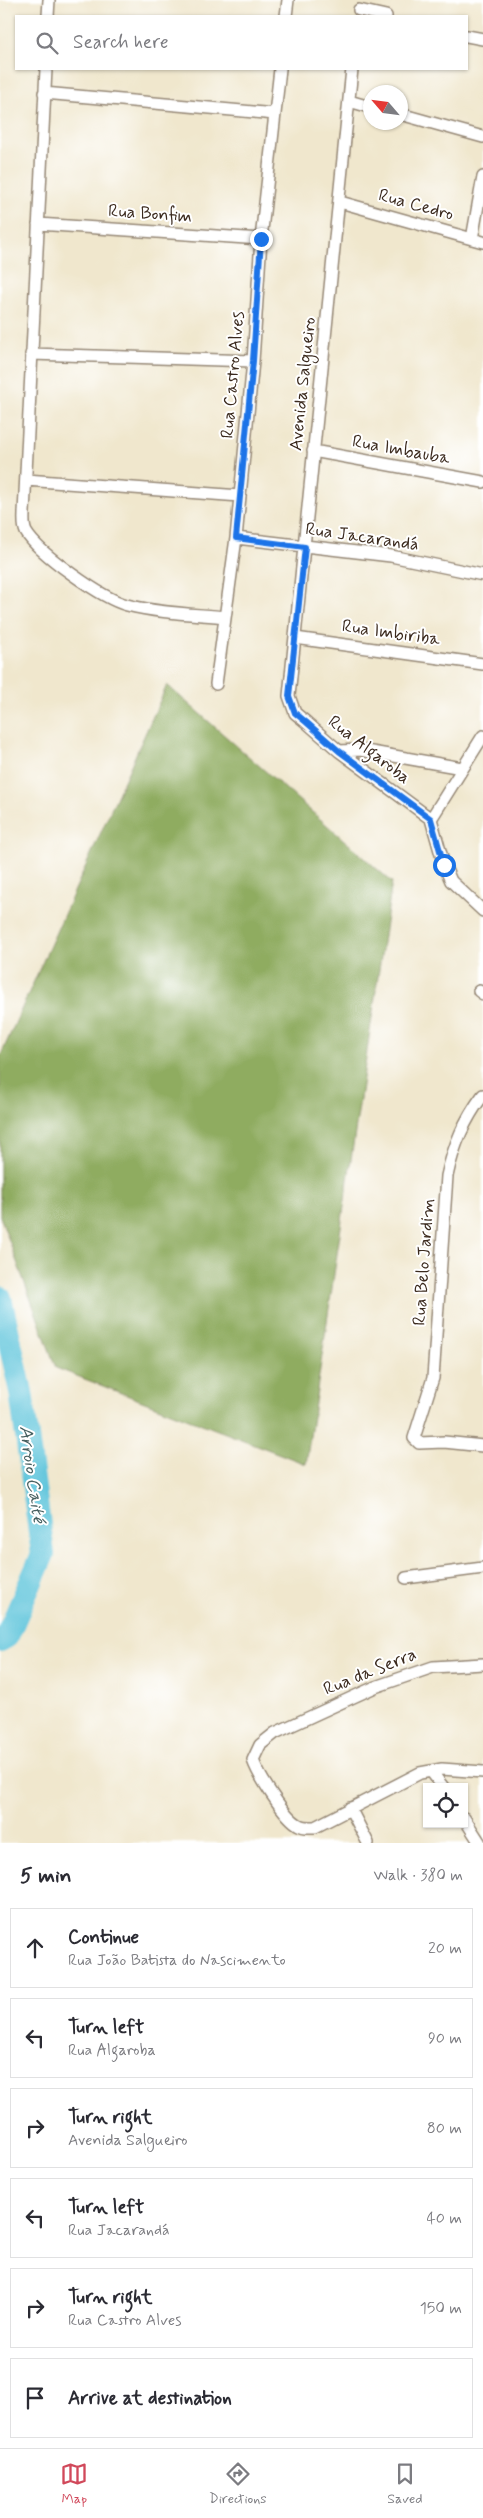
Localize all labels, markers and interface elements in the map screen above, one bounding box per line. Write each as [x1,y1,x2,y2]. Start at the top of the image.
search box [15,15,468,70]
icon: search [33,29,61,57]
text: Search here [73,30,169,55]
north arrow [363,85,408,130]
street label: Rua Cedro [376,183,456,227]
street label: Rua Bonfim [107,199,193,229]
route end [250,228,273,251]
street label: Rua Castro Alves [215,310,251,440]
street label: Avenida Salgueiro [284,316,323,452]
street label: Rua Imbauba [350,430,452,470]
street label: Rua Jacarandá [304,517,420,557]
street label: Rua Imbiriba [340,614,442,652]
street label: Rua Algaroba [322,710,415,791]
route start [433,854,456,877]
street label: Rua Belo Jardim [408,1197,440,1327]
water label: Arroio Caité [13,1424,52,1527]
street label: Rua da Serra [320,1642,420,1702]
map controls [423,1783,468,1828]
button: locate [423,1783,468,1828]
text: 5 min [20,1862,72,1890]
text: Walk · 380 m [373,1865,463,1886]
text: Continue [68,1925,139,1950]
icon: ahead [21,1934,49,1962]
text: 20 m [428,1938,462,1959]
text: Rua João Batista do Nascimento [68,1950,286,1971]
text: Turn left [68,2015,144,2040]
icon: left [21,2024,49,2052]
text: 90 m [428,2028,462,2049]
text: Rua Algaroba [68,2040,156,2061]
text: Turn right [68,2105,152,2130]
icon: right [21,2114,49,2142]
text: 80 m [427,2118,462,2139]
text: Avenida Salgueiro [68,2130,188,2151]
text: Turn left [68,2195,144,2220]
icon: left [21,2204,49,2232]
text: 40 m [426,2208,462,2229]
text: Rua Jacarandá [68,2220,170,2241]
text: Turn right [68,2285,152,2310]
icon: right [21,2294,49,2322]
text: 150 m [420,2298,462,2319]
text: Rua Castro Alves [68,2310,182,2331]
icon: arrive [21,2384,49,2412]
text: Arrive at destination [68,2386,232,2411]
tab: Map [60,2460,88,2508]
tab: Directions [209,2460,267,2508]
tab: Saved [387,2460,423,2508]

